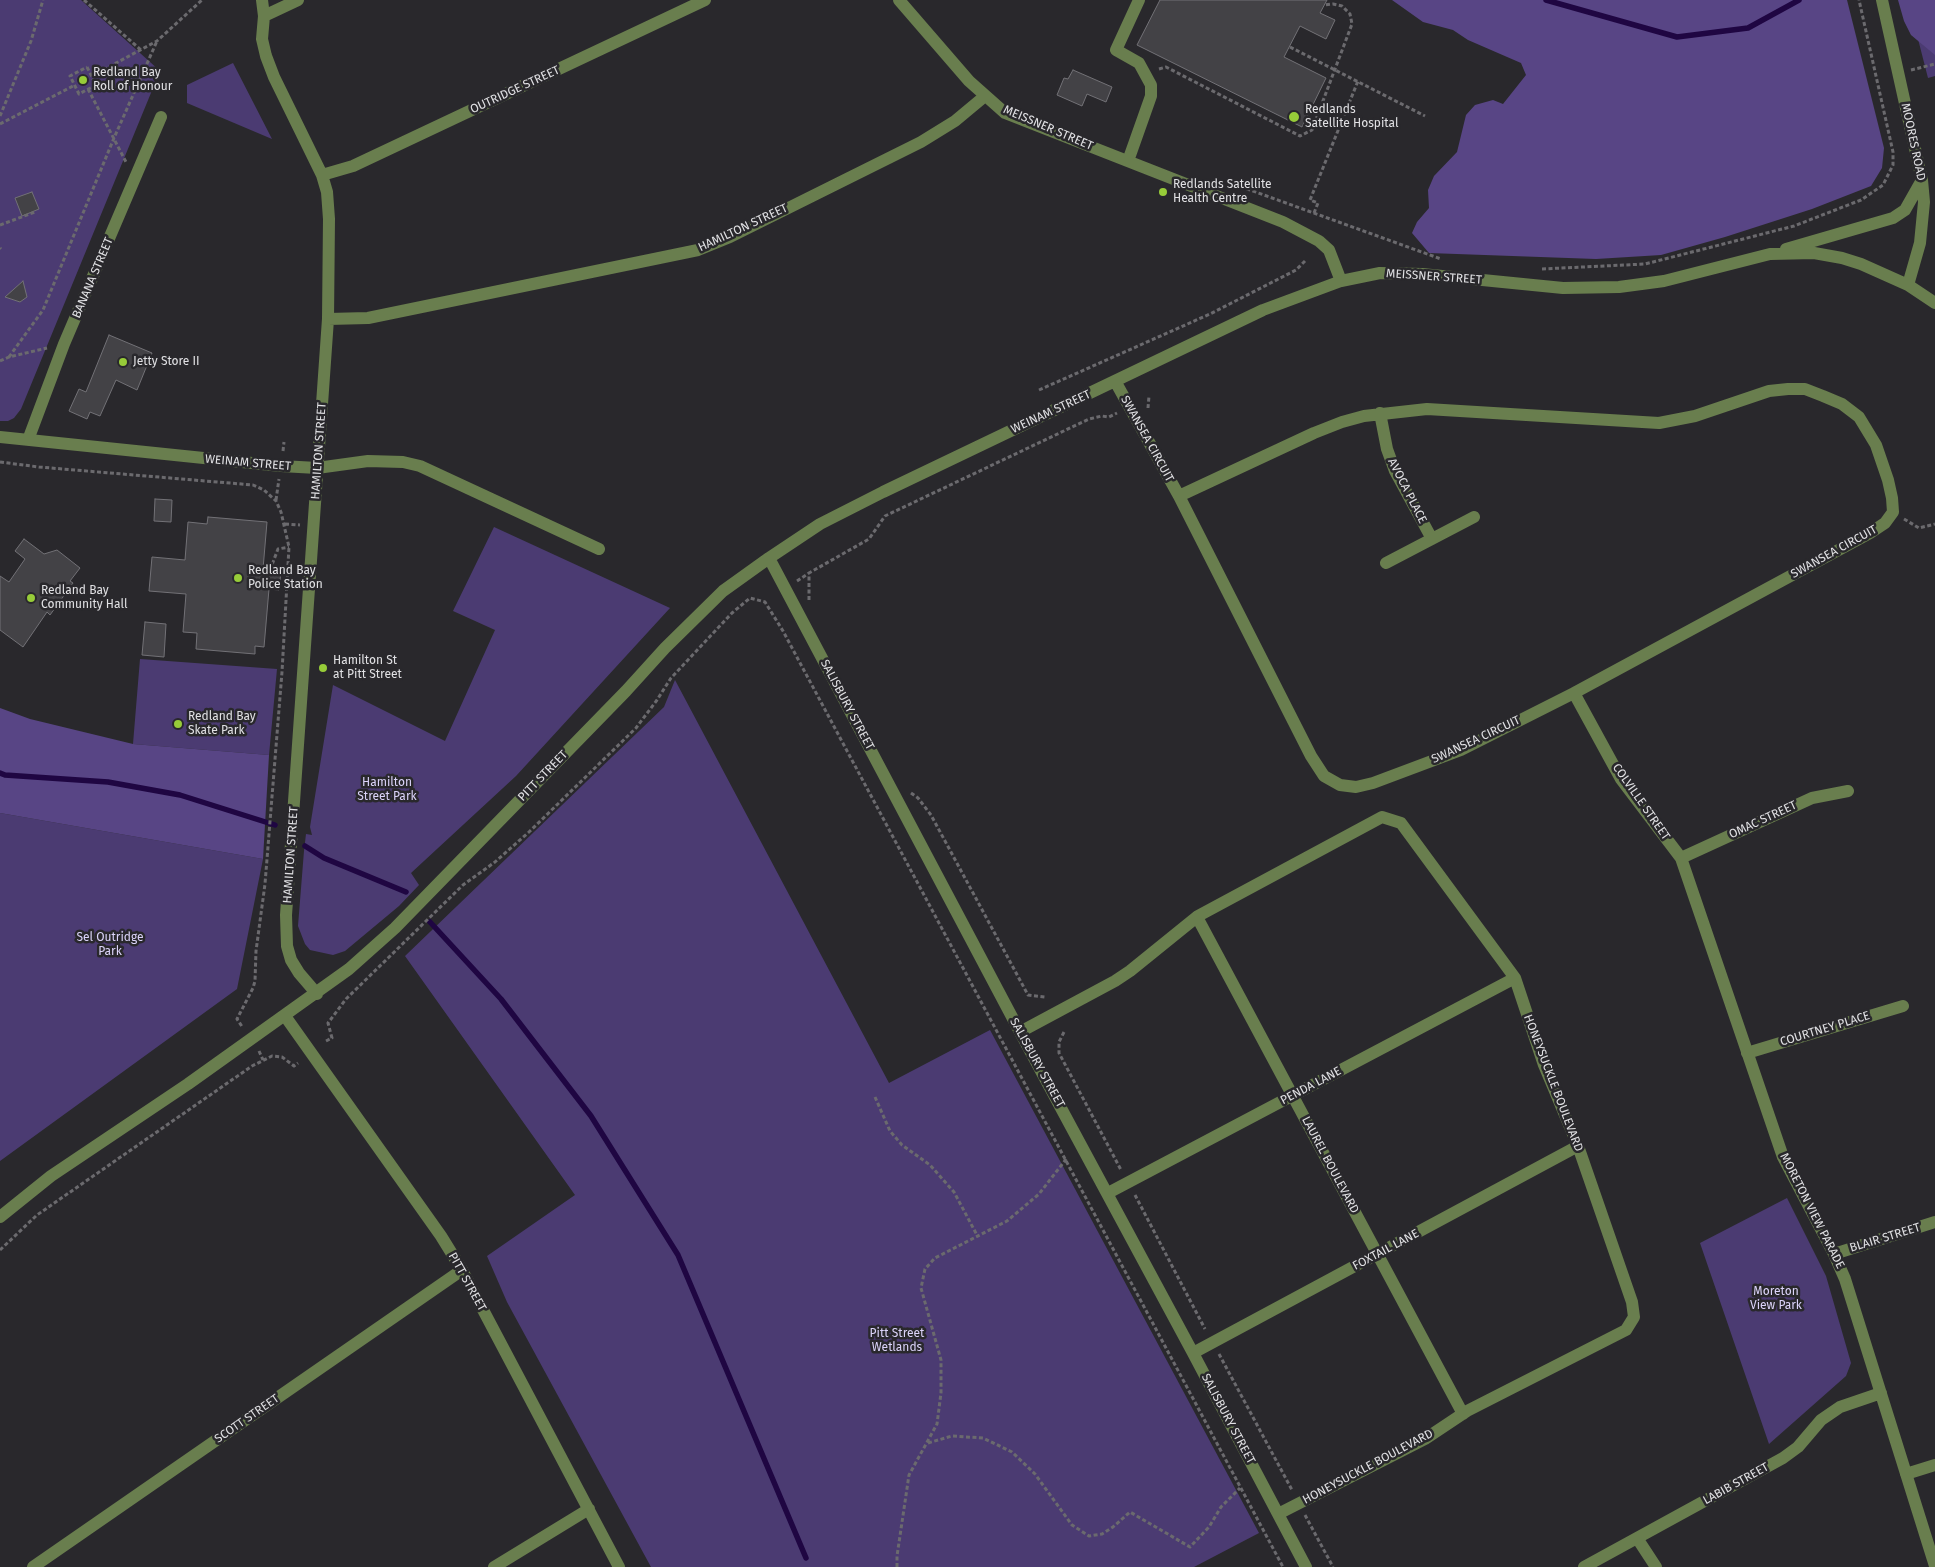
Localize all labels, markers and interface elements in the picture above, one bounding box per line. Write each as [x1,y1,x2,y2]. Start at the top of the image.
street label: OUTRIDGE STREET [468,63,562,117]
place label: Redland Bay Roll of Honour [93,66,172,94]
marker: Redland Bay Roll of Honour [77,74,89,86]
street label: MOORES ROAD [1898,102,1928,182]
street label: MEISSNER STREET [1001,103,1095,153]
place label: Redlands Satellite Hospital [1305,103,1399,131]
marker: Redlands Satellite Hospital [1287,110,1301,124]
place label: Redlands Satellite Health Centre [1173,178,1272,206]
marker: Redlands Satellite Health Centre [1157,186,1169,198]
street label: HAMILTON STREET [696,201,790,255]
street label: BANANA STREET [70,236,116,320]
street label: MEISSNER STREET [1386,266,1482,288]
place label: Jetty Store II [133,355,200,369]
marker: Jetty Store II [117,356,129,368]
street label: WEINAM STREET [1009,387,1093,437]
street label: SWANSEA CIRCUIT [1117,393,1177,485]
street label: HAMILTON STREET [308,402,330,500]
street label: WEINAM STREET [204,452,292,474]
street label: AVOCA PLACE [1384,456,1430,526]
street label: SWANSEA CIRCUIT [1788,522,1880,582]
place label: Redland Bay Police Station [248,564,323,592]
marker: Redland Bay Police Station [232,572,244,584]
place label: Redland Bay Community Hall [41,584,127,612]
marker: Redland Bay Community Hall [25,592,37,604]
place label: Hamilton St at Pitt Street [333,654,402,682]
street label: SALISBURY STREET [817,657,877,753]
marker: Hamilton St at Pitt Street [317,662,329,674]
place label: Redland Bay Skate Park [188,710,256,738]
street label: SWANSEA CIRCUIT [1429,713,1523,767]
marker: Redland Bay Skate Park [172,718,184,730]
street label: PITT STREET [515,748,571,804]
street label: COLVILLE STREET [1609,761,1673,843]
park label: Hamilton Street Park [357,776,417,804]
street label: OMAC STREET [1727,798,1799,842]
street label: HAMILTON STREET [280,806,302,904]
park label: Sel Outridge Park [76,931,144,959]
street label: COURTNEY PLACE [1778,1009,1872,1049]
street label: HONEYSUCKLE BOULEVARD [1520,1012,1586,1154]
street label: SALISBURY STREET [1006,1016,1068,1110]
street label: PENDA LANE [1278,1064,1344,1108]
street label: LAUREL BOULEVARD [1298,1114,1362,1216]
street label: MORETON VIEW PARADE [1777,1151,1847,1271]
street label: BLAIR STREET [1848,1220,1922,1256]
street label: FOXTAIL LANE [1350,1227,1422,1273]
street label: PITT STREET [445,1250,489,1314]
park label: Moreton View Park [1750,1285,1802,1313]
park label: Pitt Street Wetlands [870,1327,924,1355]
street label: SALISBURY STREET [1198,1371,1258,1467]
street label: SCOTT STREET [212,1392,282,1446]
street label: HONEYSUCKLE BOULEVARD [1300,1426,1436,1508]
street label: LABIB STREET [1701,1460,1771,1508]

